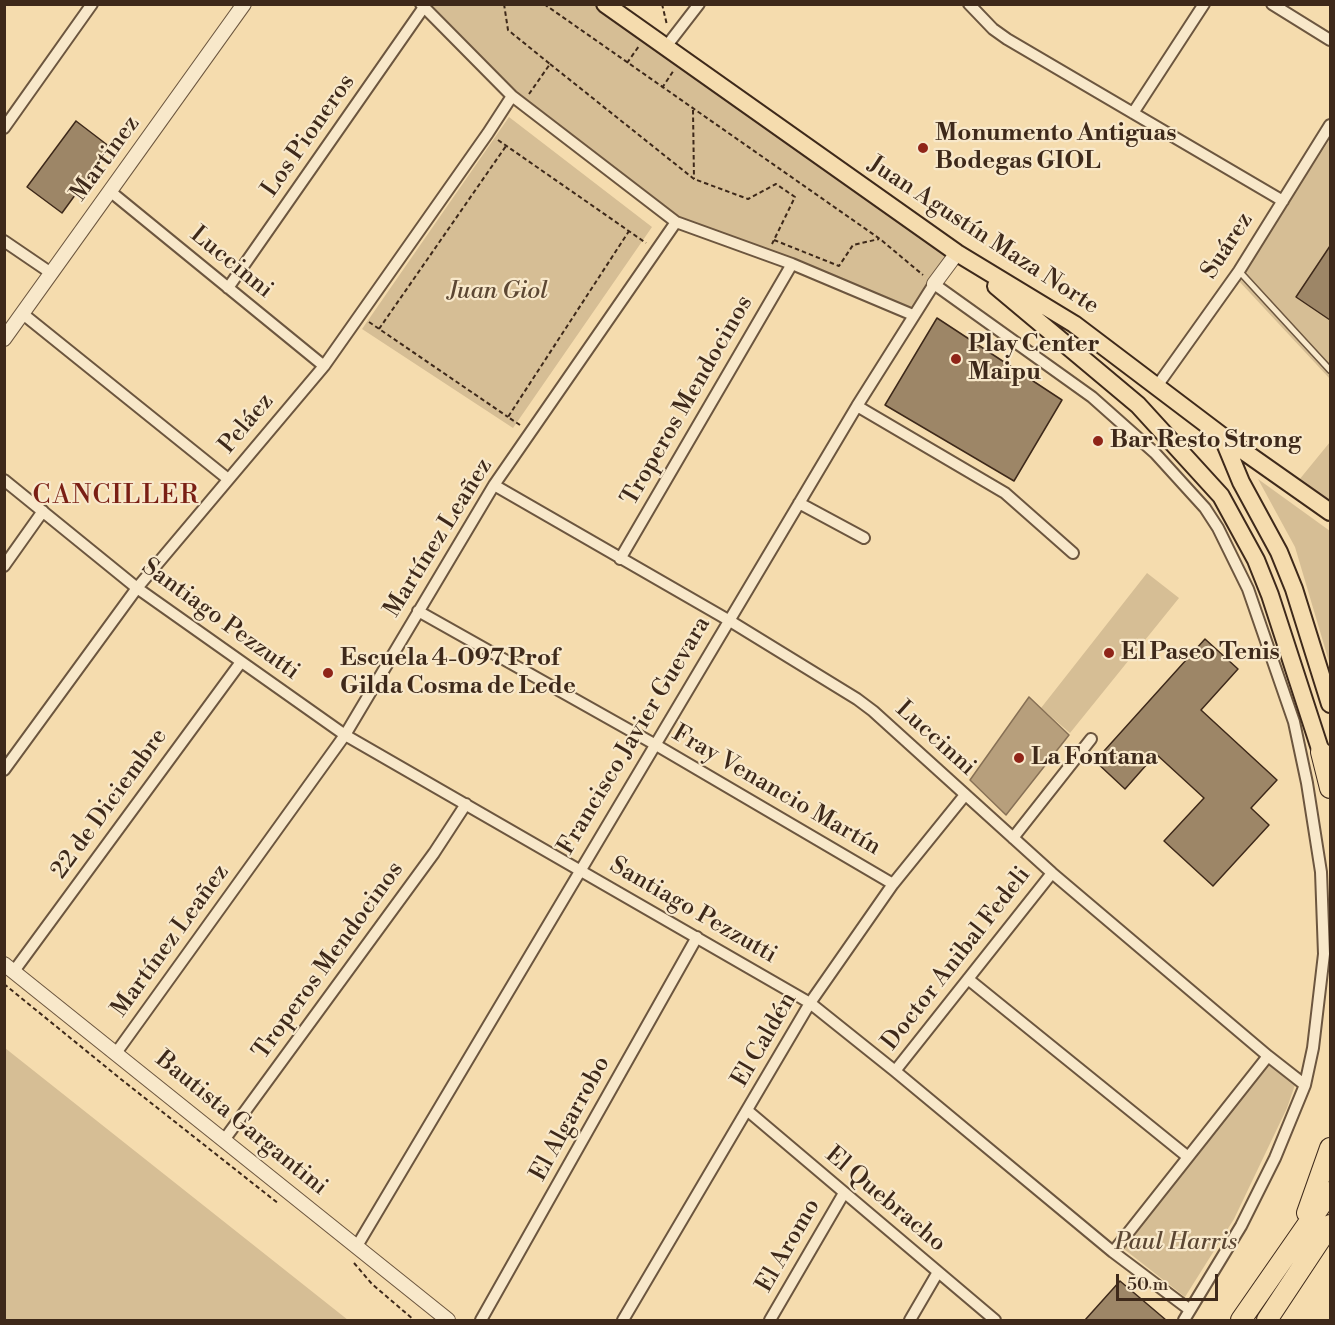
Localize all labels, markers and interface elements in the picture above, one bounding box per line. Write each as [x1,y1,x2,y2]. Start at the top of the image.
street label: Los Pioneros [256,69,362,203]
street label: Martinez [65,111,147,207]
place label: Monumento Antiguas Bodegas GIOL [935,120,1177,176]
marker: Monumento Antiguas Bodegas GIOL [916,141,930,155]
street label: Juan Agustín Maza Norte [862,151,1104,321]
street label: Suárez [1196,207,1260,285]
street label: Luccinni [184,221,278,305]
park label: Juan Giol [448,278,548,306]
street label: Troperos Mendocinos [616,291,760,511]
place label: Play Center Maipu [968,331,1100,387]
marker: Play Center Maipu [949,352,963,366]
street label: Peláez [214,388,280,460]
place label: Bar Resto Strong [1110,427,1301,455]
marker: Bar Resto Strong [1091,434,1105,448]
street label: Martínez Leañez [379,453,499,623]
district label: CANCILLER [33,481,199,513]
street label: Santiago Pezzutti [135,553,305,687]
street label: Francisco Javier Guevara [552,612,718,860]
place label: El Paseo Tenis [1121,639,1280,667]
place label: Escuela 4-097 Prof Gilda Cosma de Lede [340,645,576,701]
marker: El Paseo Tenis [1102,646,1116,660]
marker: Escuela 4-097 Prof Gilda Cosma de Lede [321,666,335,680]
street label: Luccinni [889,695,981,783]
street label: Fray Venancio Martín [667,720,885,862]
street label: 22 de Diciembre [46,723,174,885]
place label: La Fontana [1031,744,1158,772]
marker: La Fontana [1012,751,1026,765]
street label: Santiago Pezzutti [604,851,782,971]
street label: Troperos Mendocinos [248,856,410,1066]
street label: Martínez Leañez [106,859,236,1023]
street label: Doctor Anibal Fedeli [876,862,1038,1056]
street label: El Caldén [726,988,804,1092]
street label: Bautista Gargantini [149,1046,333,1202]
street label: El Algarrobo [525,1052,617,1186]
street label: El Quebracho [819,1141,951,1259]
street label: El Aromo [751,1194,827,1298]
park label: Paul Harris [1115,1229,1237,1257]
scale bar [1119,1262,1221,1300]
text: 50 m [1127,1273,1168,1296]

